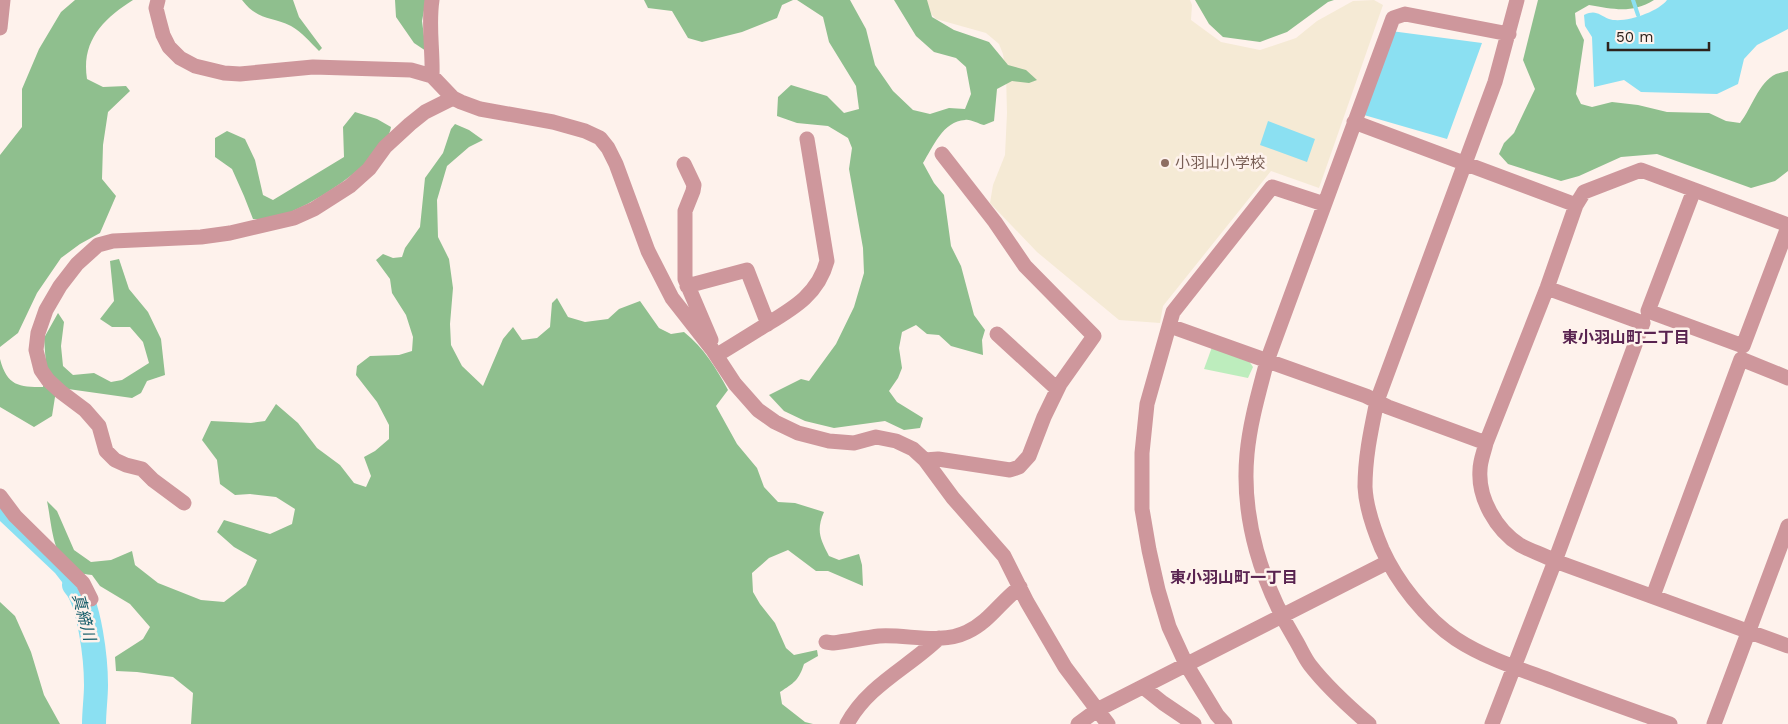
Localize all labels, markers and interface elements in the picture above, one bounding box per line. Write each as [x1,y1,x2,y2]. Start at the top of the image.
scale bar [1608,20,1709,52]
text: 50 m [1616,28,1653,46]
place label: 小羽山小学校 [1175,154,1265,172]
marker: 小羽山小学校 [1159,157,1171,169]
district label: 東小羽山町二丁目 [1562,328,1690,347]
district label: 東小羽山町一丁目 [1170,568,1298,587]
water label: 真締川 [69,591,100,645]

